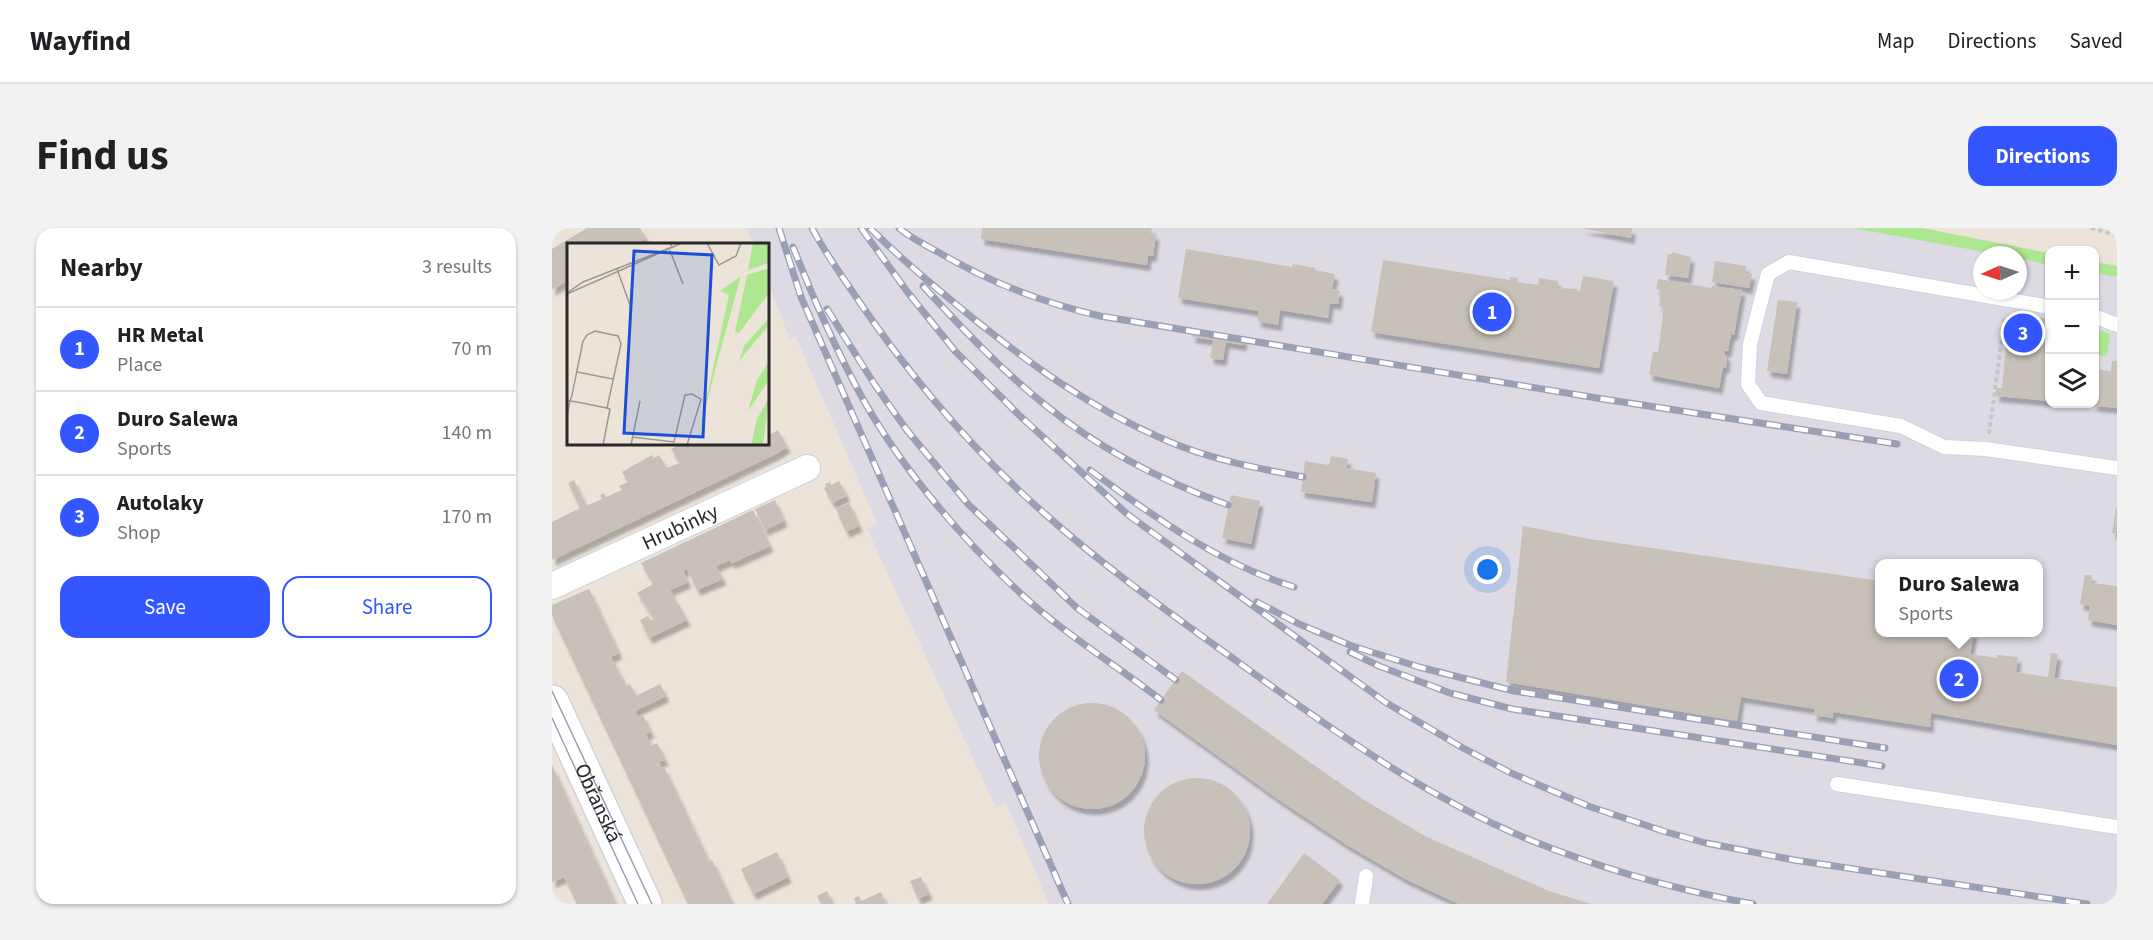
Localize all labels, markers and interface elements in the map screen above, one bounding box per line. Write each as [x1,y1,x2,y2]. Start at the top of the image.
text: Wayfind [30,21,131,61]
text: Map [1877,26,1915,56]
text: Directions [1948,26,2036,56]
text: Saved [2069,26,2123,56]
text: Find us [36,126,169,186]
button: Directions [1968,126,2117,186]
inset map [567,243,770,446]
north arrow [1973,246,2027,300]
map controls [2045,246,2099,408]
button: + [2045,246,2099,300]
text: Nearby [60,249,143,286]
text: 3 results [422,253,492,281]
pin: 1 [1472,290,1512,334]
button: − [2045,300,2099,354]
pin: 3 [2004,310,2042,356]
text: HR Metal [117,319,204,351]
text: 1 [74,335,85,363]
text: 70 m [452,335,492,363]
text: Place [117,351,162,379]
button: layers [2045,354,2099,408]
text: Duro Salewa [117,403,238,435]
text: 2 [74,419,85,447]
text: 140 m [442,419,492,447]
text: Sports [117,435,172,463]
text: Autolaky [117,487,204,519]
street label: Hrubinky [637,496,723,557]
text: 3 [74,503,85,531]
text: 170 m [442,503,492,531]
text: Shop [117,519,161,547]
your location [1473,555,1502,584]
popup [1875,559,2043,637]
text: Duro Salewa [1898,568,2020,600]
button: Save [60,576,270,638]
button: Share [282,576,492,638]
text: Sports [1898,600,1953,628]
pin: 2 [1940,656,1978,702]
street label: Obřanská [567,758,630,847]

